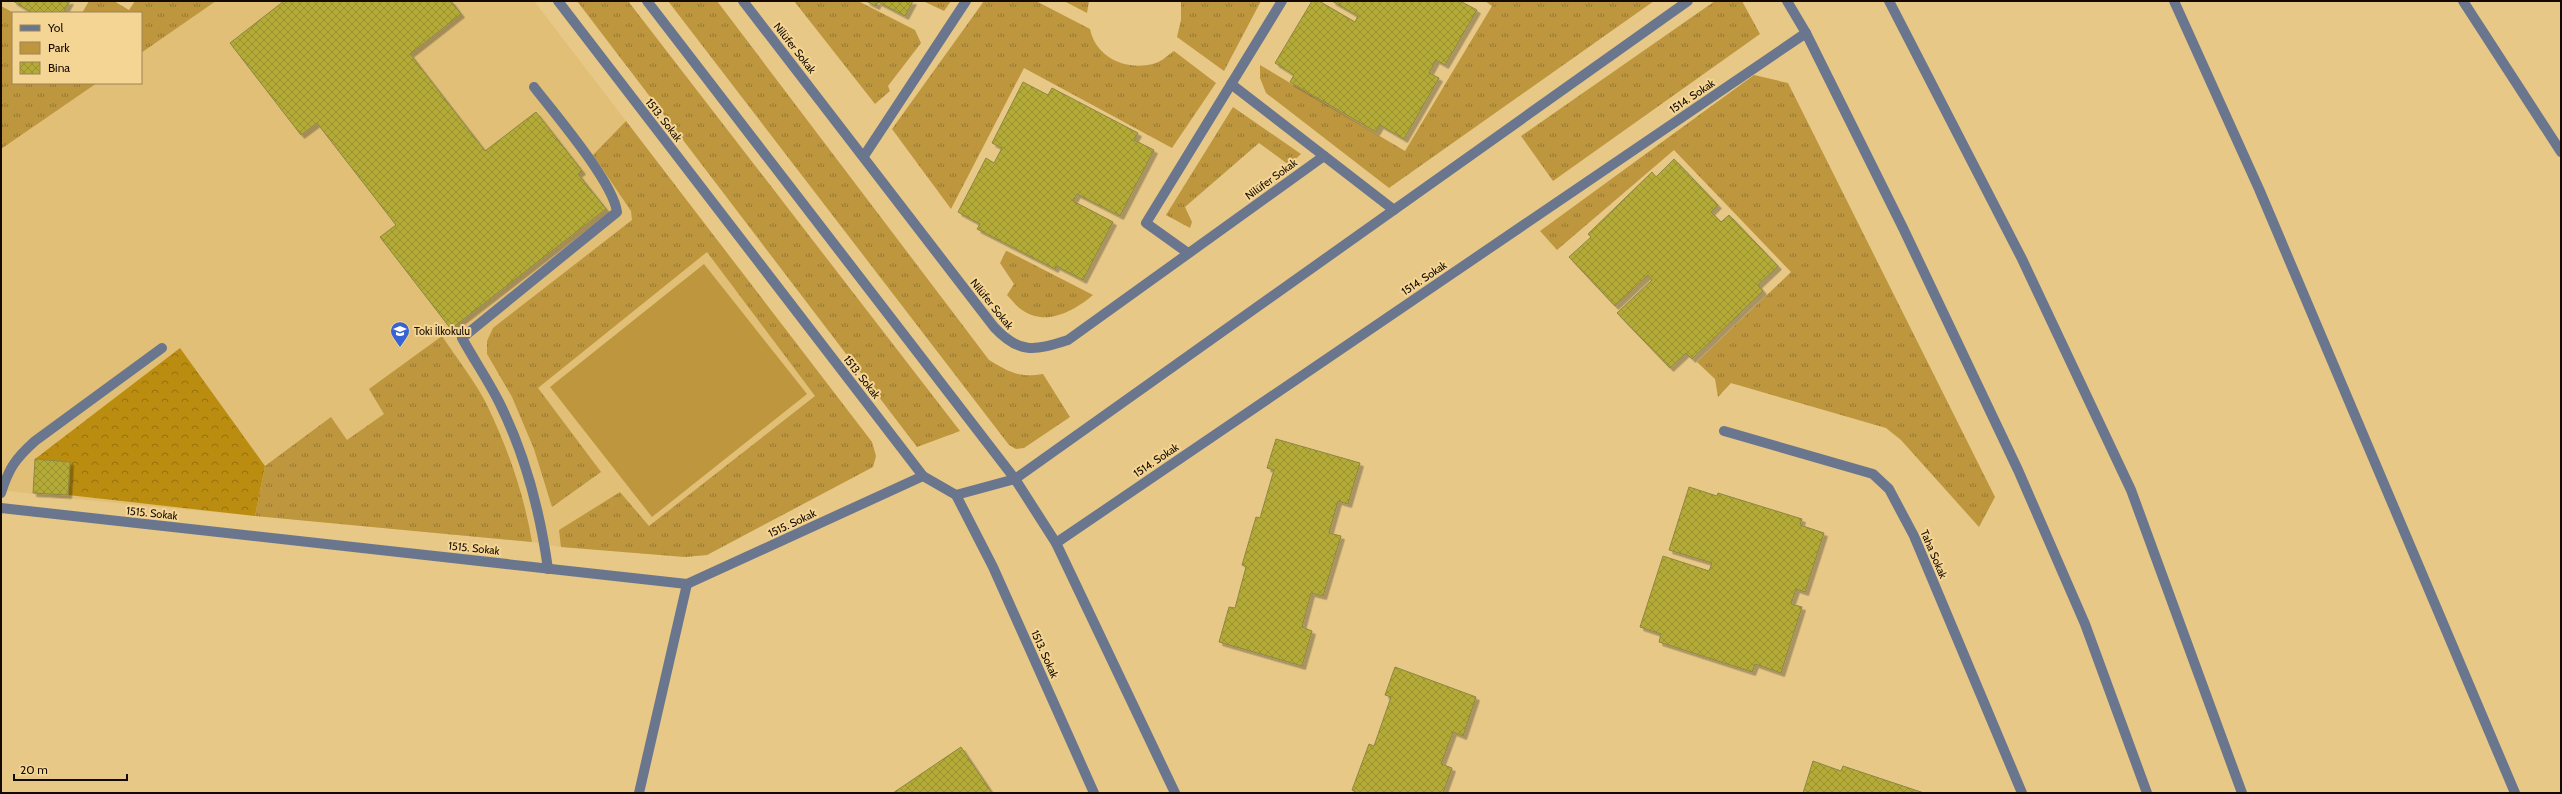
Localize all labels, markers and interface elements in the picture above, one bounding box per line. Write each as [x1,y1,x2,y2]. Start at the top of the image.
legend [12,12,142,84]
text: Yol [47,20,63,35]
street label: Nilüfer Sokak [771,20,819,76]
text: Park [48,40,70,55]
text: Bina [48,60,70,75]
street label: 1514. Sokak [1667,76,1717,116]
street label: 1513. Sokak [643,95,685,145]
street label: Nilüfer Sokak [1242,155,1300,203]
street label: 1514. Sokak [1399,258,1449,298]
street label: Nilüfer Sokak [967,276,1017,332]
school or university icon: Toki İlkokulu [389,320,411,348]
place label: Toki İlkokulu [414,324,470,338]
street label: 1513. Sokak [841,352,883,402]
street label: 1514. Sokak [1131,440,1181,480]
street label: 1515. Sokak [126,503,178,523]
street label: 1515. Sokak [766,506,818,540]
street label: Taha Sokak [1917,527,1951,581]
street label: 1515. Sokak [448,538,500,558]
street label: 1513. Sokak [1028,628,1062,680]
scale bar [14,756,127,782]
text: 20 m [20,762,48,777]

